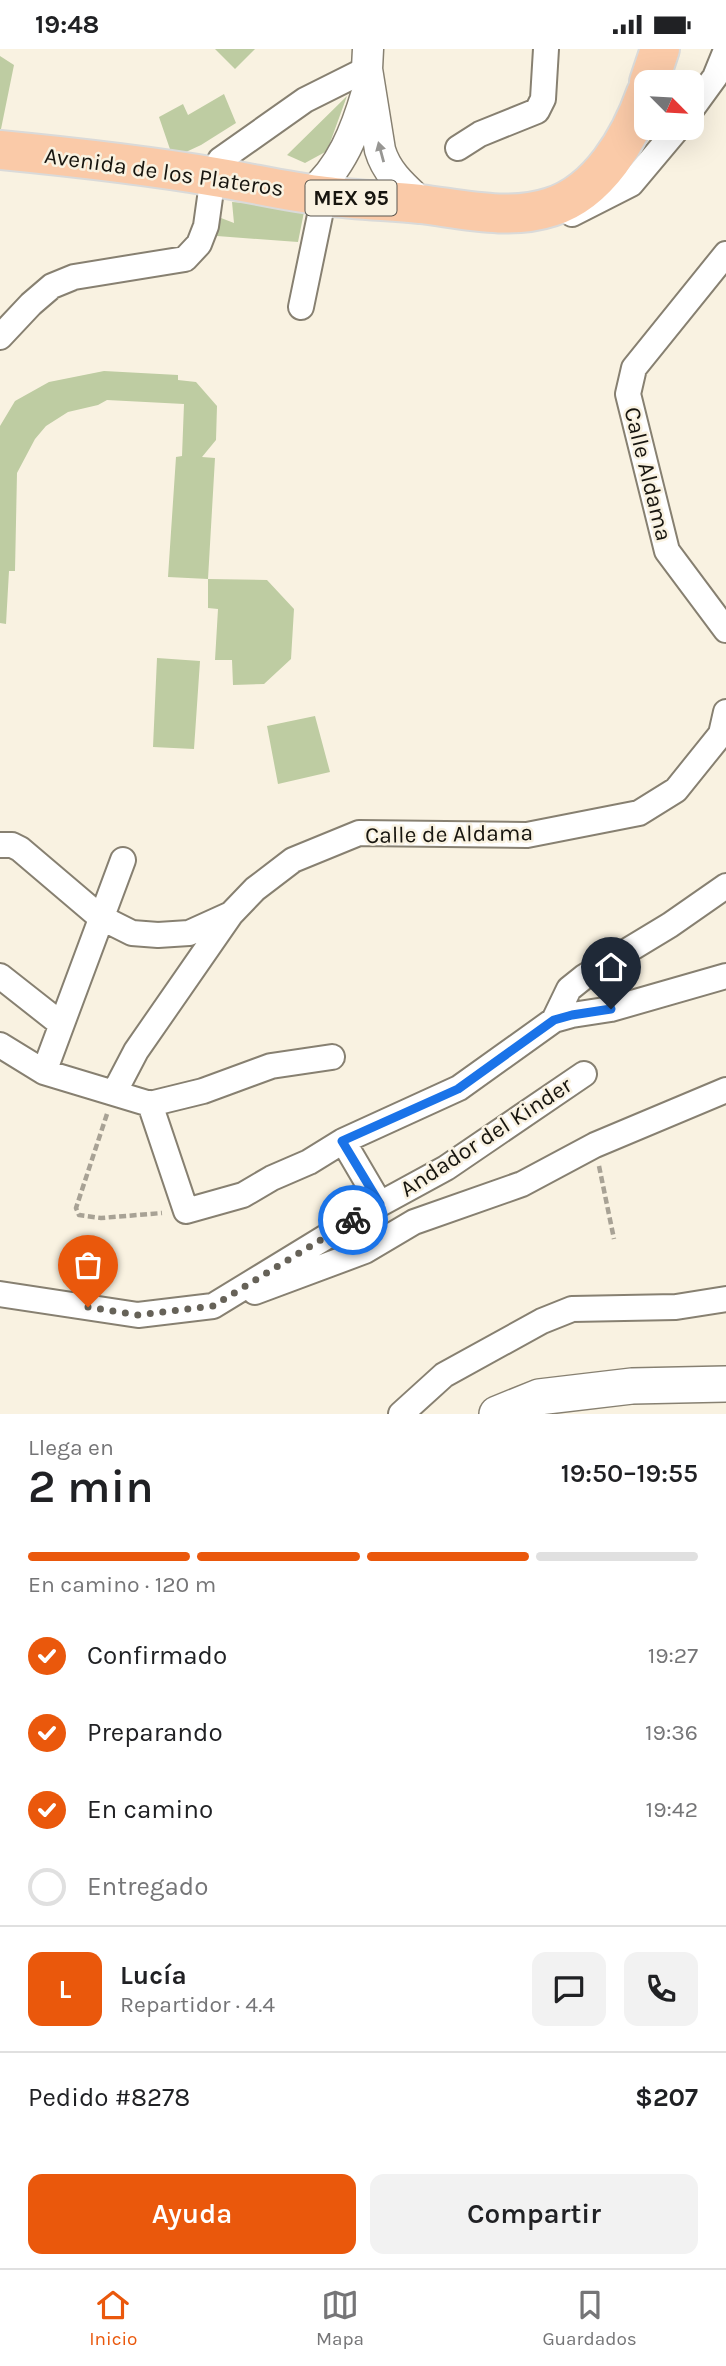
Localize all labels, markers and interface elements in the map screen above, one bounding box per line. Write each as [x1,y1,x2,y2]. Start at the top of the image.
text: 19:48 [35,9,99,40]
north arrow [634,70,704,140]
map controls [634,70,704,140]
street label: Avenida de los Plateros [43,142,285,202]
one-way arrow [376,142,386,163]
road number: MEX 95 [306,181,396,215]
street label: Calle Aldama [618,404,678,544]
street label: Calle de Aldama [365,819,533,849]
pin [581,937,641,1009]
icon: home [592,948,630,986]
street label: Andador del Kinder [395,1071,577,1203]
courier [318,1185,388,1255]
icon: bike [334,1201,372,1239]
pin [58,1235,118,1307]
icon: bag [69,1246,107,1284]
text: Llega en [28,1434,114,1461]
text: 19:50–19:55 [561,1458,698,1489]
text: 2 min [28,1460,154,1514]
text: En camino · 120 m [28,1571,216,1598]
icon: check [28,1637,66,1675]
text: Confirmado [87,1640,227,1671]
text: 19:27 [648,1642,698,1669]
icon: check [28,1714,66,1752]
text: Preparando [87,1717,223,1748]
text: 19:36 [645,1719,698,1746]
icon: check [28,1791,66,1829]
text: En camino [87,1794,213,1825]
text: 19:42 [646,1796,698,1823]
text: Entregado [87,1871,208,1902]
button: chat [532,1952,606,2026]
button: phone [624,1952,698,2026]
text: Lucía [120,1960,187,1991]
text: L [59,1974,71,2005]
text: Repartidor · 4.4 [120,1991,275,2018]
text: Pedido #8278 [28,2082,190,2113]
text: $207 [635,2082,698,2113]
button: Ayuda [28,2174,356,2254]
button: Compartir [370,2174,698,2254]
tab: Inicio [89,2286,138,2350]
tab: Mapa [316,2286,364,2350]
tab: Guardados [542,2286,637,2350]

